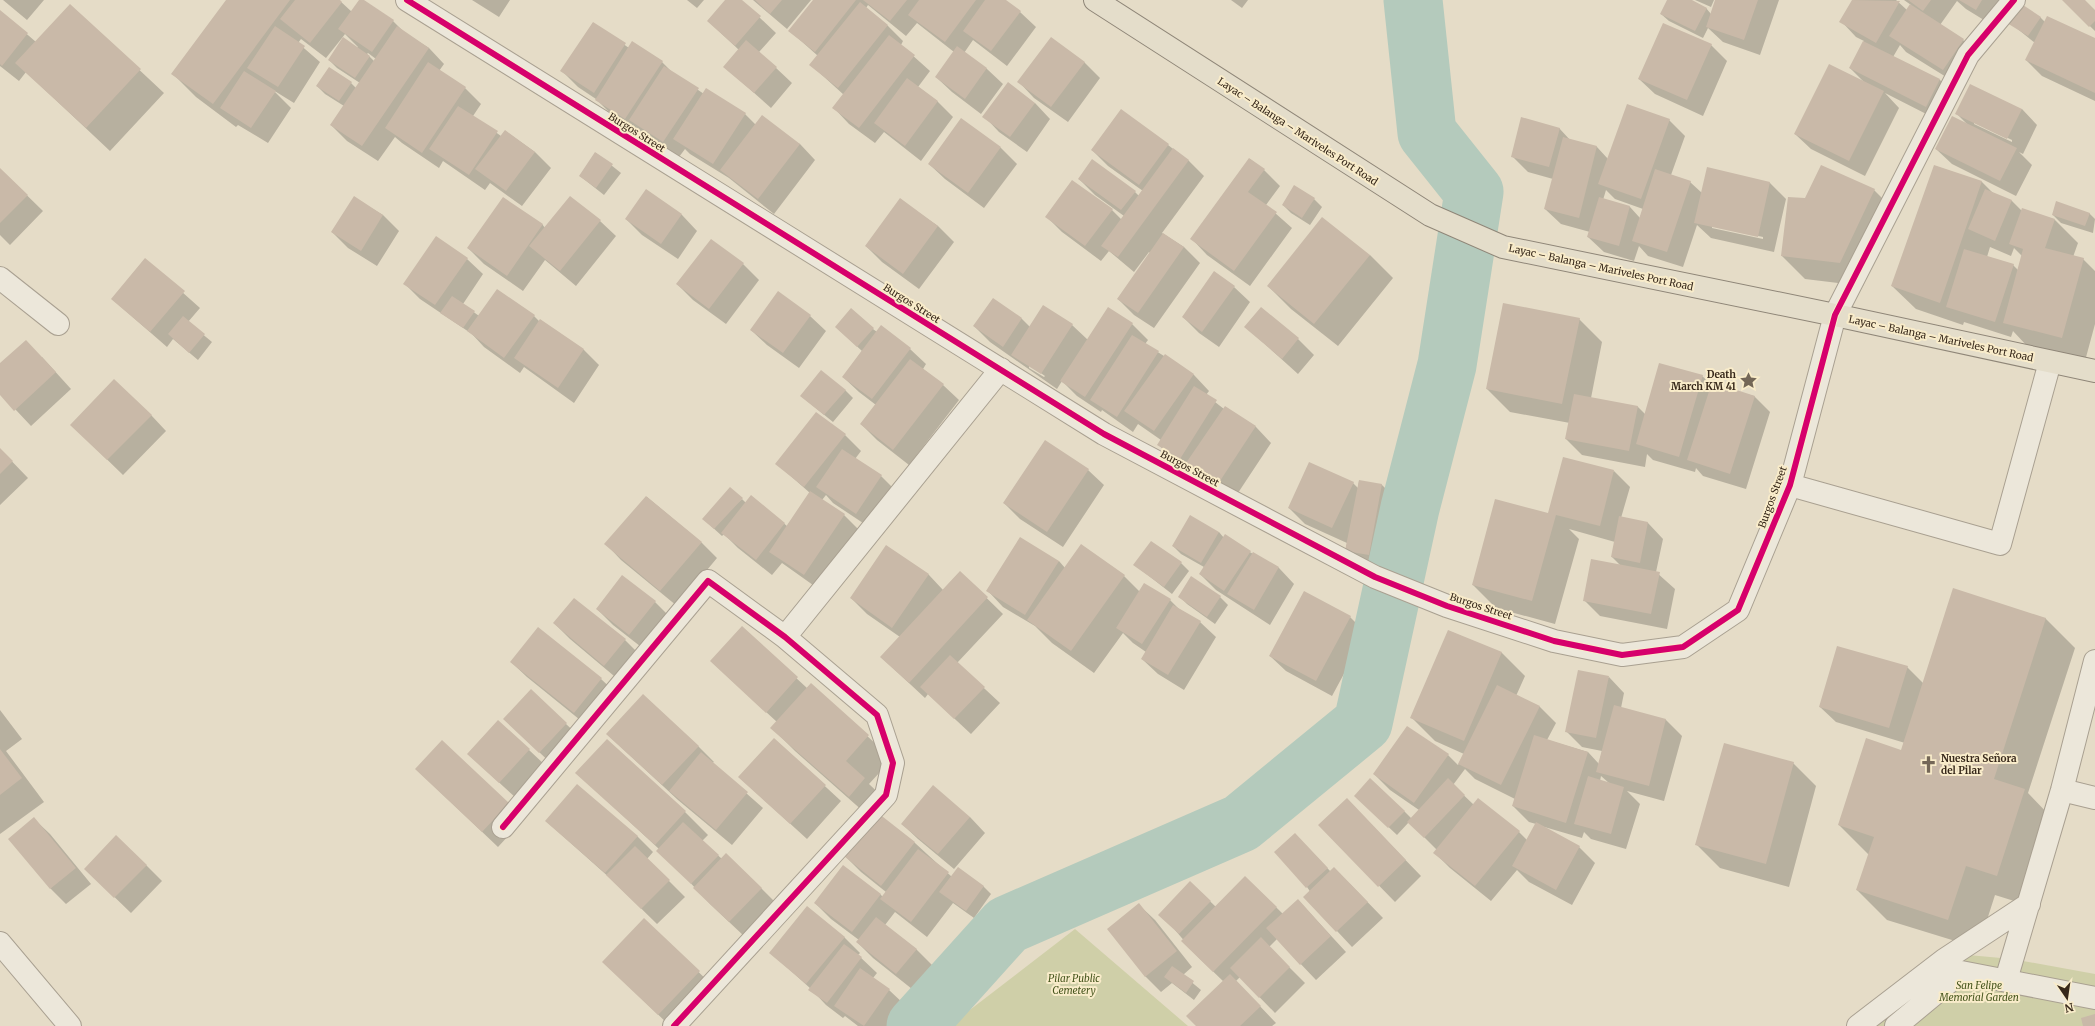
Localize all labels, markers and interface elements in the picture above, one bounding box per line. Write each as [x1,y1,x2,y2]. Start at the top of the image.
street label: Layac – Balanga – Mariveles Port Road [1215,75,1380,188]
street label: Burgos Street [606,110,668,155]
street label: Layac – Balanga – Mariveles Port Road [1507,242,1694,293]
street label: Burgos Street [881,281,943,326]
street label: Layac – Balanga – Mariveles Port Road [1847,313,2034,364]
place label: Death March KM 41 [1671,368,1736,393]
place icon: Death March KM 41 [1739,370,1759,390]
street label: Burgos Street [1158,447,1222,489]
street label: Burgos Street [1755,464,1790,530]
street label: Burgos Street [1448,590,1514,623]
place label: Nuestra Señora del Pilar [1941,752,2017,777]
church icon: Nuestra Señora del Pilar [1918,754,1938,774]
park label: Pilar Public Cemetery [1048,972,1100,997]
north arrow [2047,978,2087,1018]
park label: San Felipe Memorial Garden [1938,979,2019,1004]
text: N [2063,1000,2075,1016]

